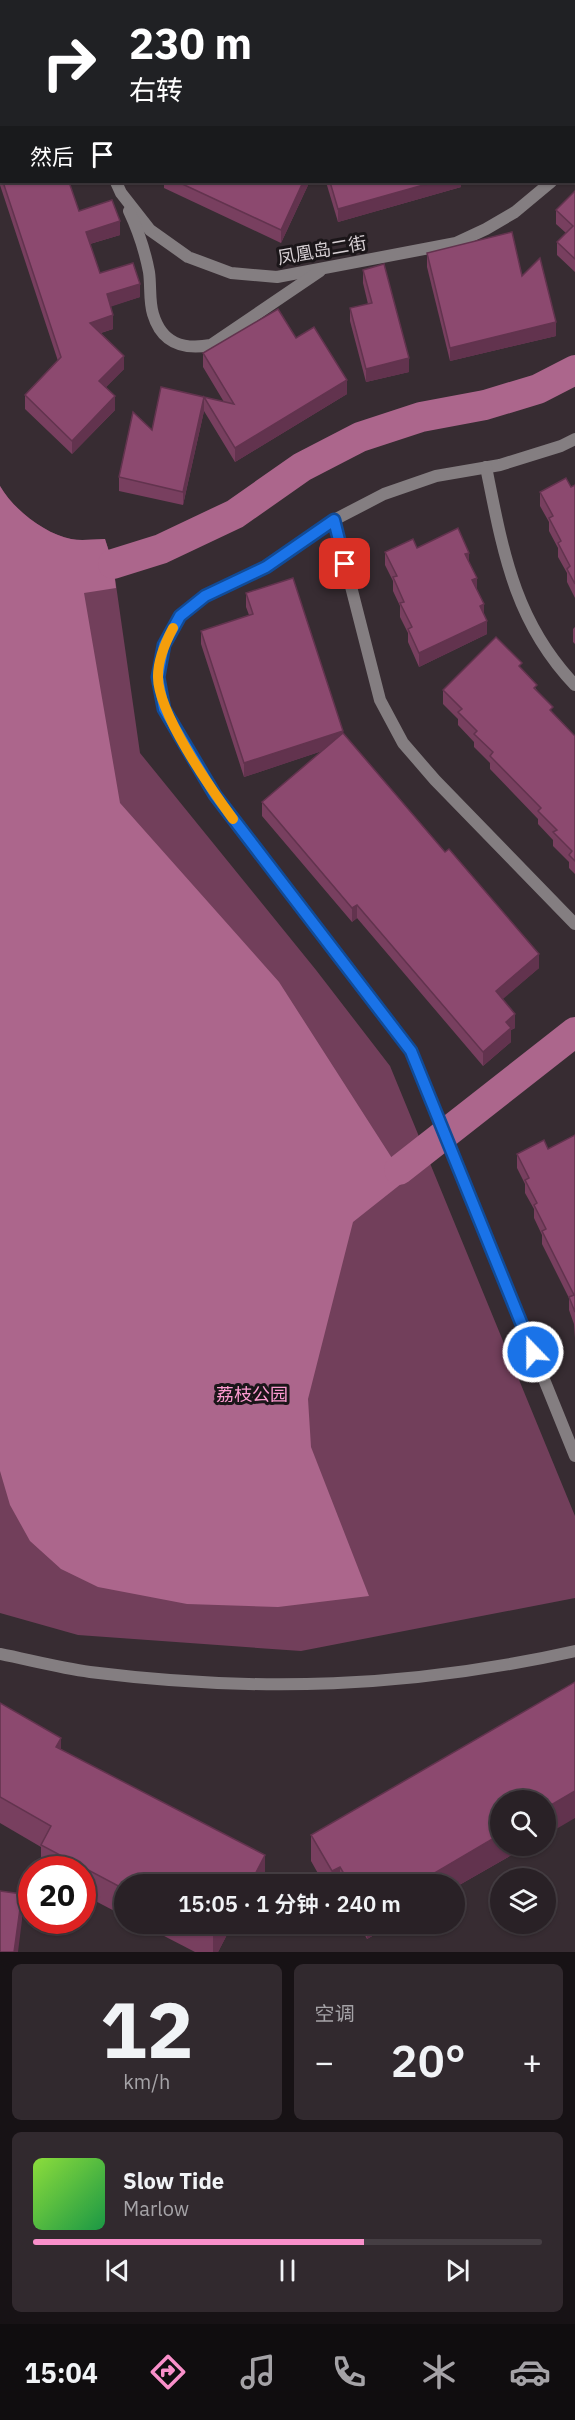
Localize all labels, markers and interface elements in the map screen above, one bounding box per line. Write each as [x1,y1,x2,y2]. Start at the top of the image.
text: 230 m [129,16,252,71]
icon: right [30,24,108,102]
text: 右转 [129,72,183,107]
icon: arrive [86,138,119,171]
text: 然后 [30,142,74,171]
street label: 凤凰岛二街 [276,231,368,269]
pin [319,538,370,589]
icon: arrive [328,547,361,580]
position arrow [501,1320,565,1384]
park label: 荔枝公园 [216,1383,288,1406]
map controls [490,1790,556,1934]
button: search [490,1790,556,1856]
speed limit sign: 20 [18,1856,96,1934]
button: layers [490,1868,556,1934]
text: 15:05 · 1 分钟 · 240 m [178,1889,401,1918]
text: 12 [100,1978,194,2079]
text: 空调 [315,2000,355,2027]
text: 20° [391,2031,466,2089]
text: − [315,2040,334,2083]
text: + [522,2040,542,2083]
text: km/h [123,2068,170,2095]
text: Slow Tide [123,2166,224,2195]
text: Marlow [123,2195,189,2222]
icon: previous [101,2254,134,2287]
icon: pause [271,2254,304,2287]
icon: next [441,2254,474,2287]
icon: directions [147,2351,189,2393]
icon: music [237,2351,279,2393]
icon: phone [328,2351,370,2393]
icon: climate [418,2351,460,2393]
icon: car [509,2351,551,2393]
text: 15:04 [24,2355,98,2390]

